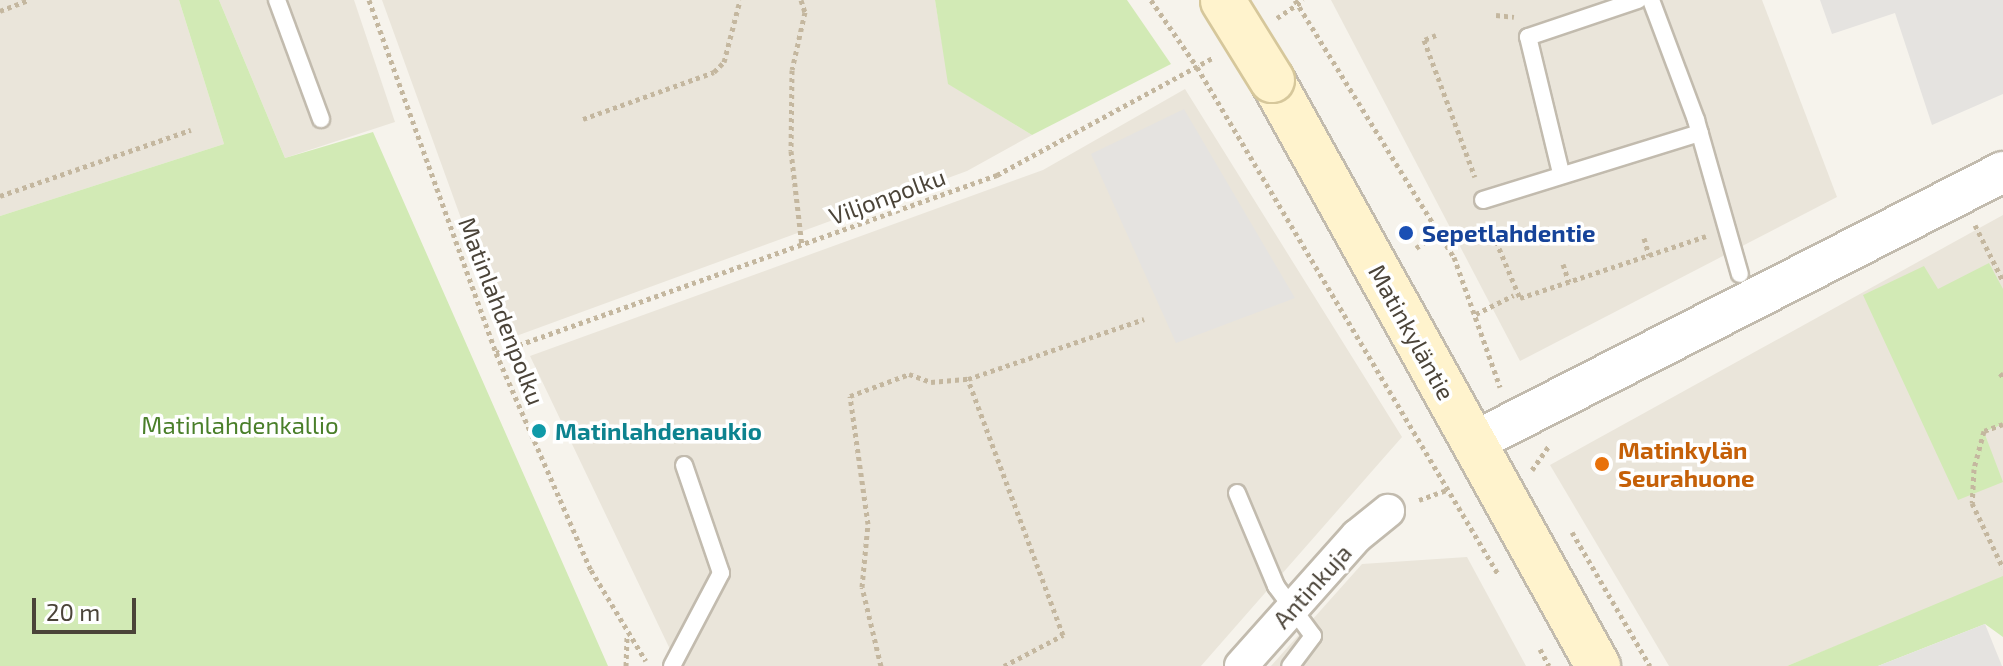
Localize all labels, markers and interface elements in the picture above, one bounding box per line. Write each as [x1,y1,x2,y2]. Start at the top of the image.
street label: Viljonpolku [825,162,949,230]
street label: Matinlahdenpolku [453,213,551,409]
place label: Sepetlahdentie [1422,219,1596,247]
marker: Sepetlahdentie [1397,224,1415,242]
street label: Matinkyläntie [1363,259,1461,405]
park label: Matinlahdenkallio [141,411,339,439]
place label: Matinlahdenaukio [555,417,762,445]
marker: Matinlahdenaukio [530,422,548,440]
place label: Matinkylän Seurahuone [1618,436,1754,492]
marker: Matinkylän Seurahuone [1593,455,1611,473]
street label: Antinkuja [1267,538,1357,634]
scale bar [36,582,140,632]
text: 20 m [46,597,100,626]

